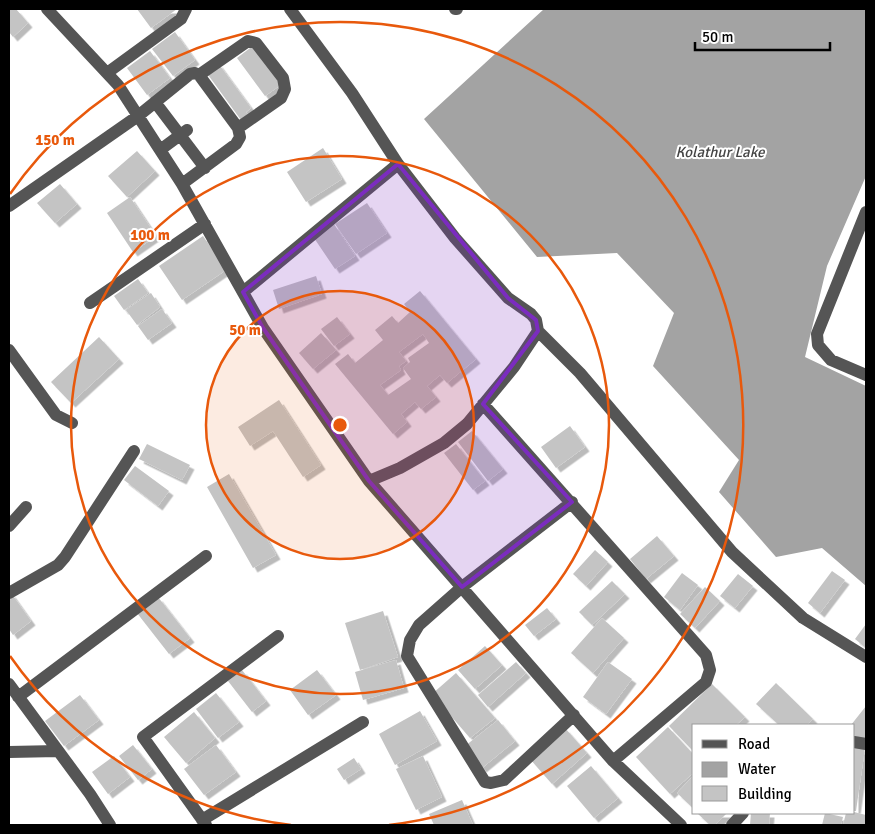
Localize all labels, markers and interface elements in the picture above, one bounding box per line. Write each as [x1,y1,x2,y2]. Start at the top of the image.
scale bar [695,20,830,52]
text: 50 m [702,28,733,46]
text: 150 m [35,131,75,149]
water label: Kolathur Lake [676,143,766,161]
text: 100 m [130,226,170,244]
text: 50 m [229,321,261,339]
centre of rings [331,416,349,434]
legend [692,724,855,814]
text: Road [738,735,770,753]
text: Water [738,760,776,778]
text: Building [738,785,792,803]

